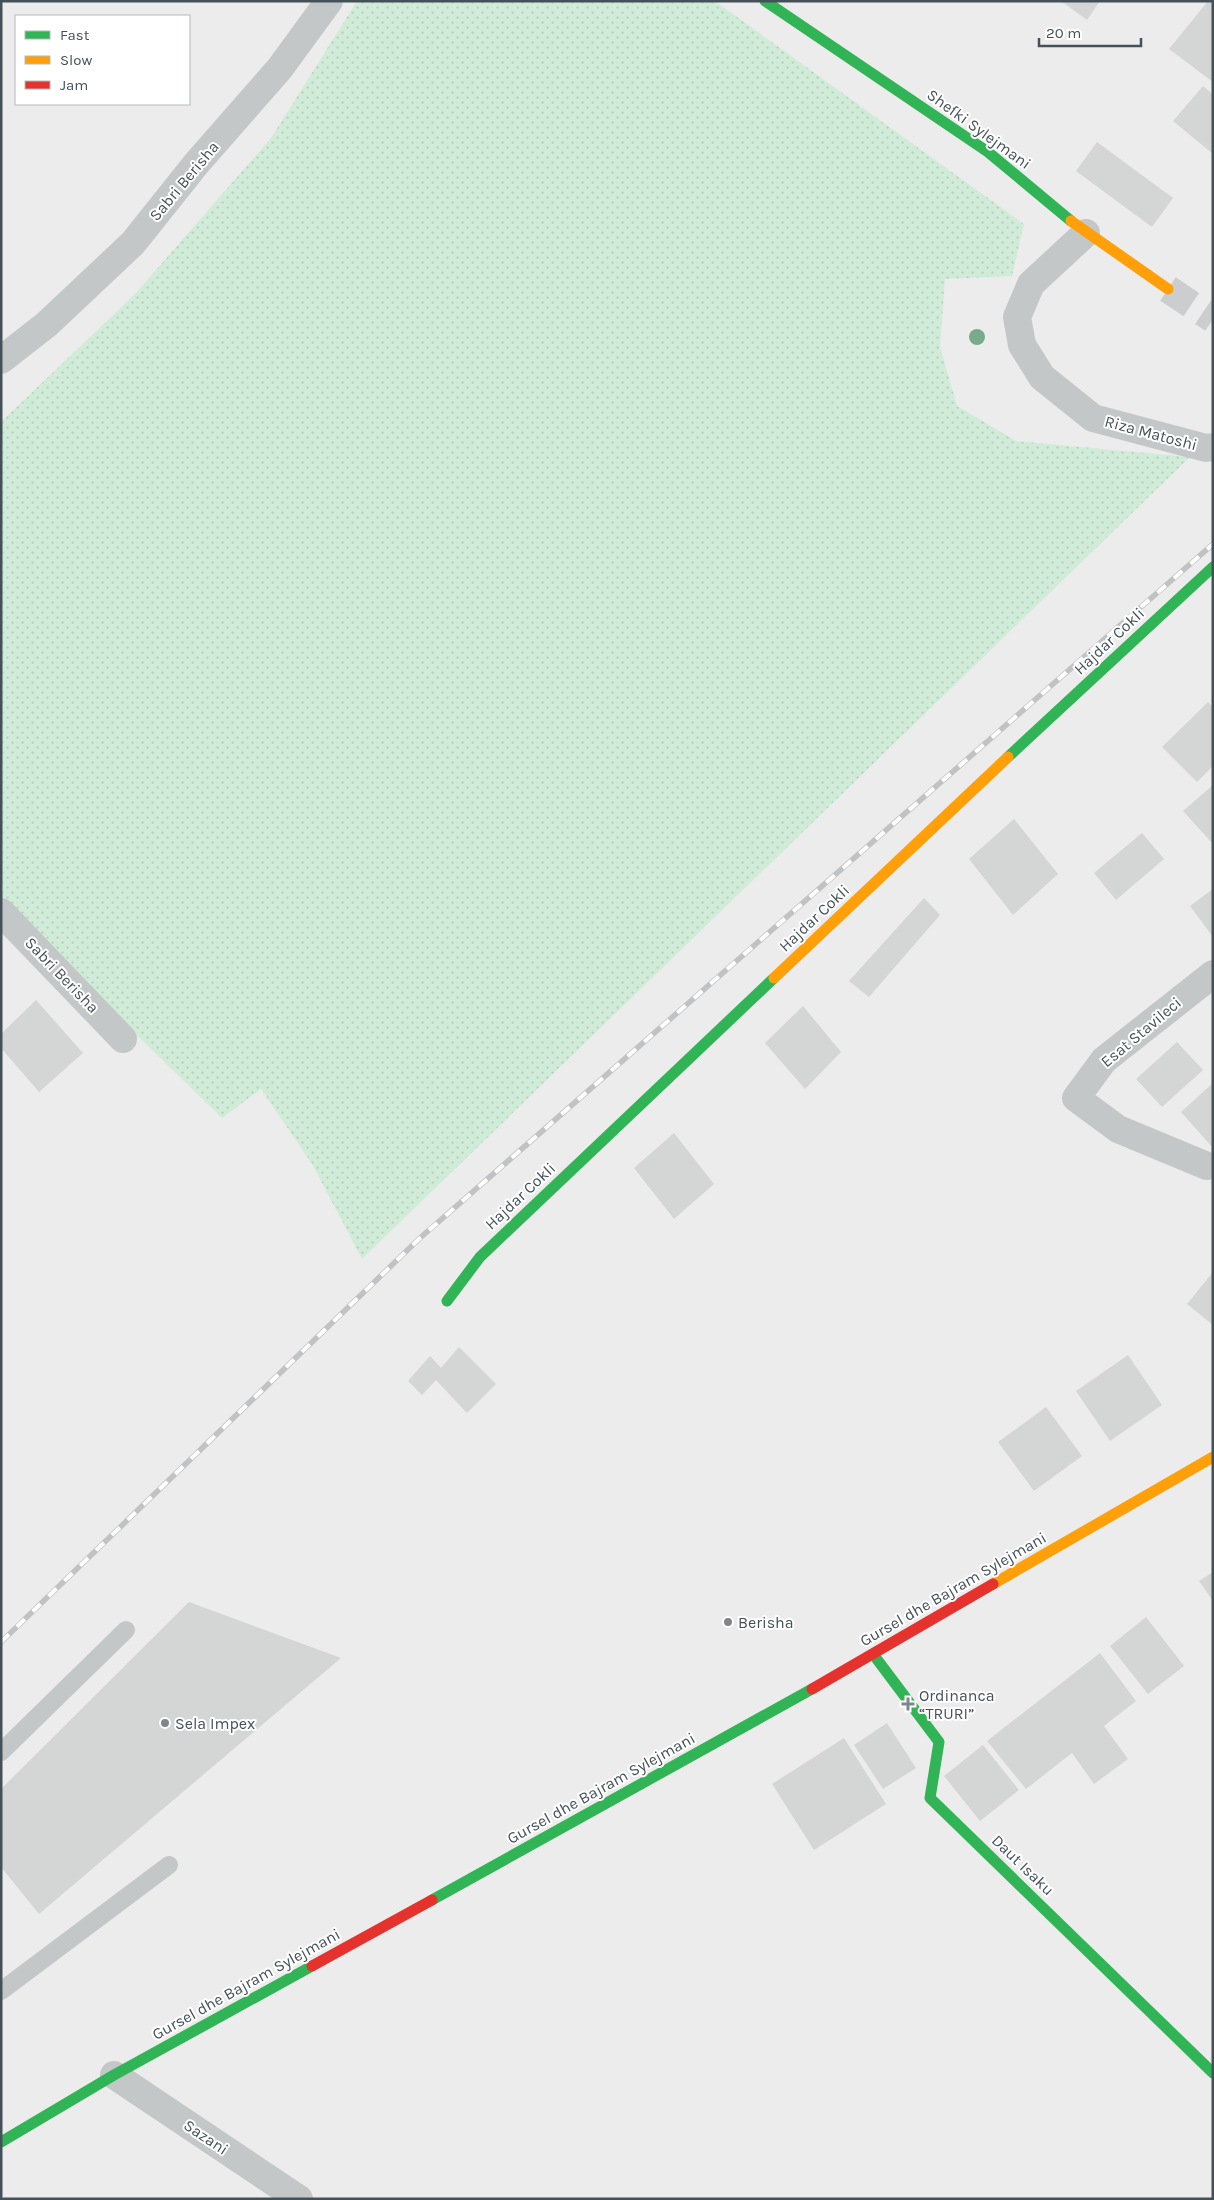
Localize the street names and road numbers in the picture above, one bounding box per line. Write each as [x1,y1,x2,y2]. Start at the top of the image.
street label: Shefki Sylejmani [923,85,1035,173]
street label: Sabri Berisha [145,137,223,225]
street label: Riza Matoshi [1103,412,1199,454]
street label: Hajdar Cokli [1070,604,1148,678]
street label: Hajdar Cokli [775,881,853,955]
street label: Sabri Berisha [21,933,103,1017]
street label: Esat Stavileci [1097,993,1185,1071]
street label: Hajdar Cokli [481,1159,559,1233]
street label: Gursel dhe Bajram Sylejmani [856,1528,1050,1650]
street label: Gursel dhe Bajram Sylejmani [504,1728,698,1848]
street label: Daut Isaku [988,1831,1058,1899]
street label: Gursel dhe Bajram Sylejmani [149,1924,343,2044]
street label: Sazani [180,2115,232,2159]

